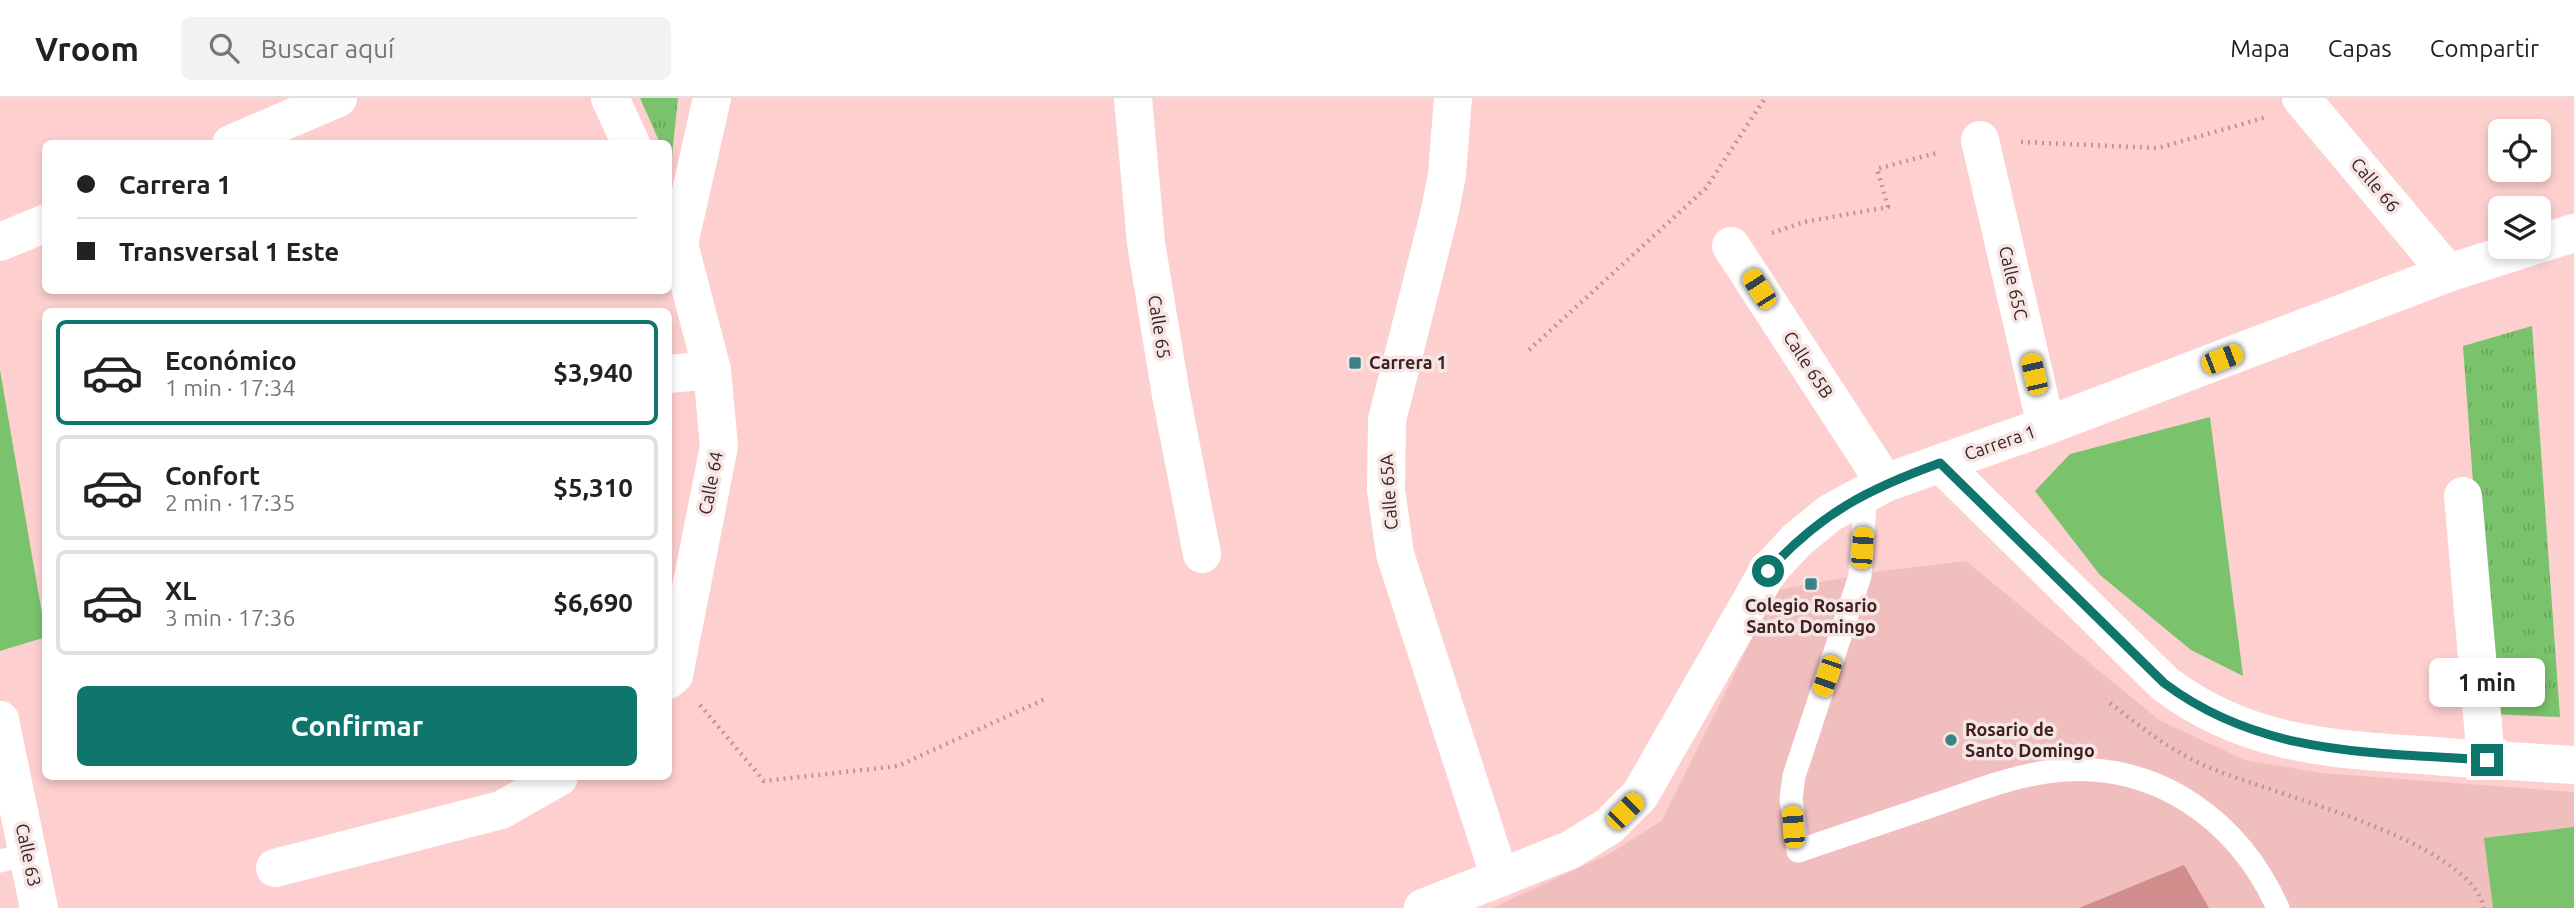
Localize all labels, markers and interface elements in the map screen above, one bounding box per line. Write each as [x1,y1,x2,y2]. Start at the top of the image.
search box [181,17,671,80]
icon: search [205,29,243,67]
text: Vroom [35,30,139,67]
text: Buscar aquí [261,34,394,63]
text: Mapa [2230,35,2290,62]
text: Capas [2328,35,2392,62]
text: Compartir [2430,35,2539,62]
map controls [2488,119,2551,259]
button: locate [2488,119,2551,182]
street label: Calle 66 [2348,153,2404,215]
text: Carrera 1 [119,170,232,199]
button: layers [2488,196,2551,259]
text: Transversal 1 Este [119,237,339,266]
street label: Calle 65C [1996,244,2032,322]
car [1739,266,1780,312]
street label: Calle 65 [1145,294,1175,360]
street label: Calle 65B [1780,327,1838,402]
icon: car [81,341,144,404]
car [2199,342,2246,376]
text: Económico [165,346,297,375]
car [2020,351,2049,397]
place label: Carrera 1 [1369,352,1447,372]
marker: Carrera 1 [1347,355,1363,371]
text: $3,940 [553,358,633,387]
text: 1 min · 17:34 [165,375,296,400]
street label: Carrera 1 [1961,421,2038,464]
street label: Calle 64 [694,449,726,516]
street label: Calle 65A [1375,453,1401,531]
icon: car [81,456,144,519]
text: Confort [165,461,260,490]
text: $5,310 [553,473,633,502]
text: 2 min · 17:35 [165,490,296,515]
car [1851,526,1874,570]
route start [1752,555,1784,587]
icon: car [81,571,144,634]
text: XL [165,576,196,605]
marker: Colegio Rosario Santo Domingo [1803,576,1819,592]
text: $6,690 [553,588,633,617]
place label: Colegio Rosario Santo Domingo [1745,595,1877,636]
text: 3 min · 17:36 [165,605,296,630]
car [1811,653,1844,699]
callout: 1 min [2429,658,2545,708]
text: 1 min [2458,670,2516,695]
button: Confirmar [77,686,637,766]
place label: Rosario de Santo Domingo [1965,719,2095,760]
marker: Rosario de Santo Domingo [1943,732,1959,748]
route end [2471,744,2503,776]
car [1603,789,1648,833]
car [1782,805,1805,849]
street label: Calle 63 [13,821,45,888]

